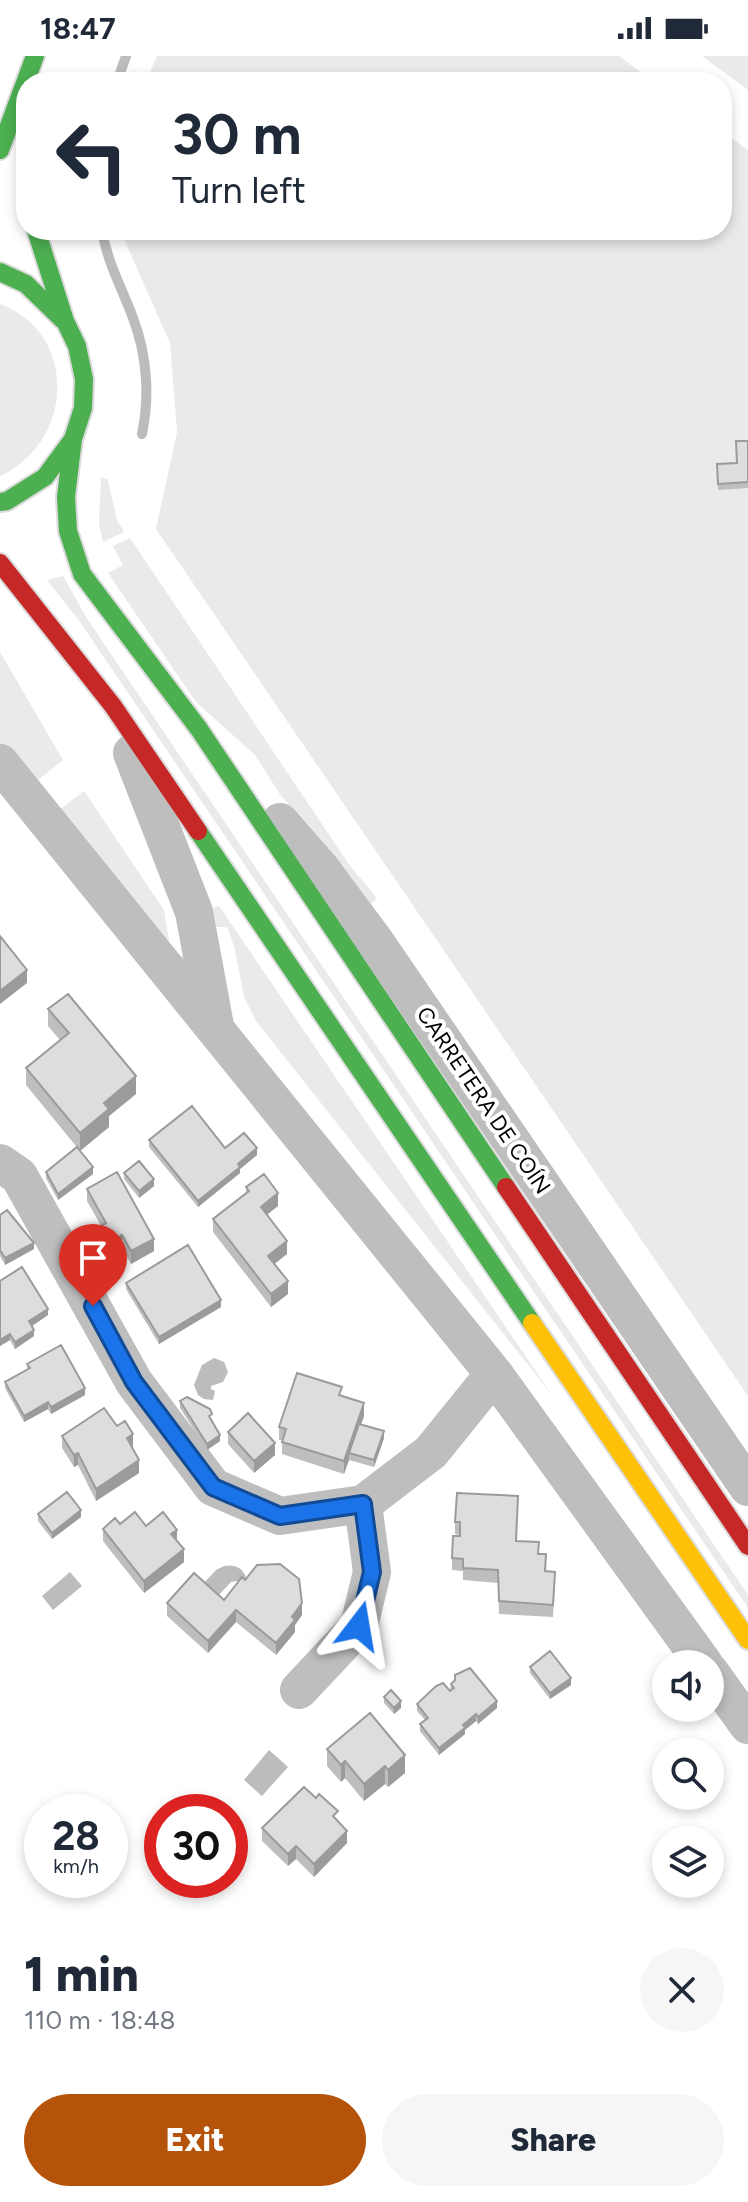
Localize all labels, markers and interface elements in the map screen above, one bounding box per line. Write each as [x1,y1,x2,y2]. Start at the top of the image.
text: 18:47 [40,10,116,47]
text: 30 m [172,101,302,168]
icon: left [40,104,144,208]
text: Turn left [172,169,306,212]
street label: CARRETERA DE COÍN [411,1001,556,1199]
pin [59,1224,127,1306]
icon: arrive [71,1236,115,1280]
position arrow [317,1584,401,1668]
map controls [652,1650,724,1898]
button: sound [652,1650,724,1722]
button: search [652,1738,724,1810]
speed limit sign: 30 [144,1794,248,1898]
text: 28 [52,1812,100,1860]
button: layers [652,1826,724,1898]
text: km/h [53,1854,99,1878]
text: 1 min [24,1945,139,2003]
button: close [640,1948,724,2032]
text: 110 m · 18:48 [24,2004,176,2036]
button: Exit [24,2094,366,2186]
button: Share [382,2094,724,2186]

